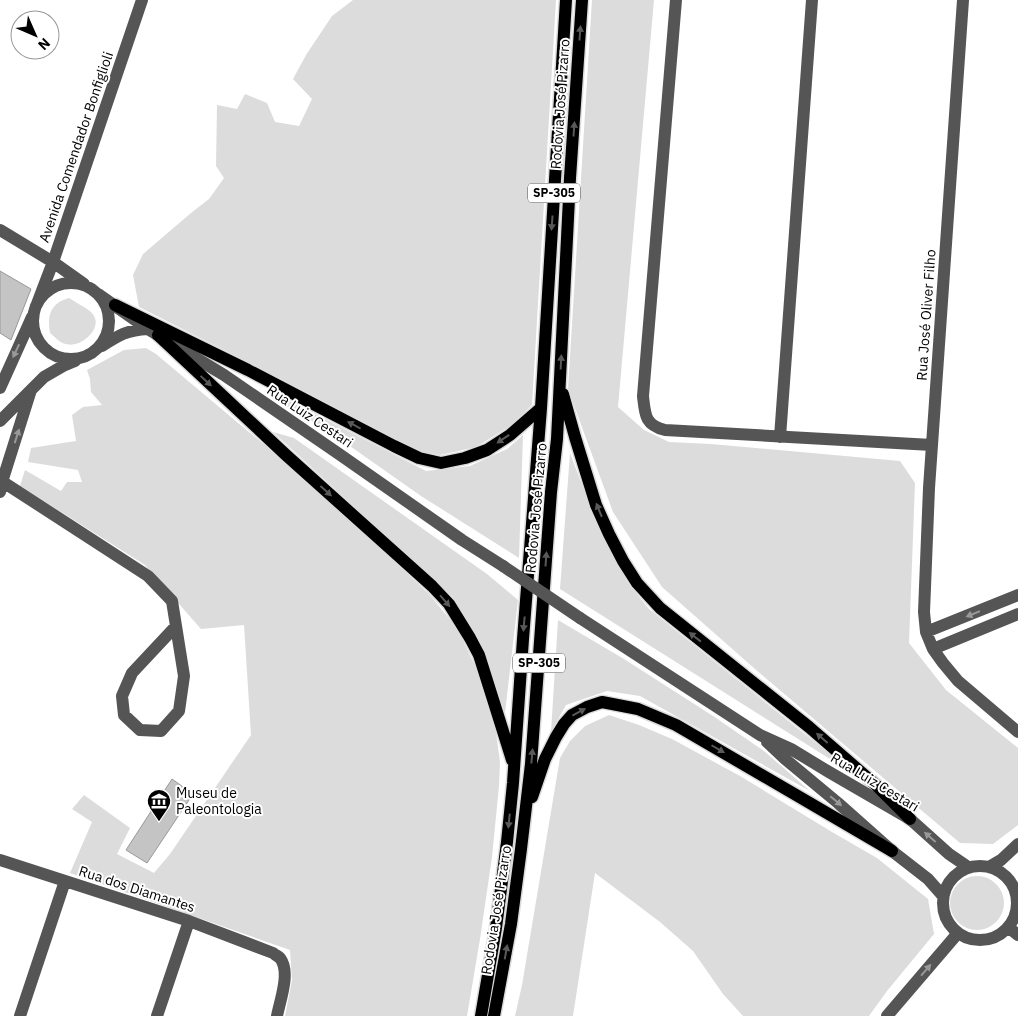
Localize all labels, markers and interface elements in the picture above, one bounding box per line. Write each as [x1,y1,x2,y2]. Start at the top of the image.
north arrow [10,10,60,60]
one-way arrow [577,25,585,41]
text: N [34,34,54,54]
street label: Rodovia José Pizarro [546,38,574,170]
street label: Avenida Comendador Bonfiglioli [35,49,117,245]
one-way arrow [570,121,578,137]
road number: SP-305 [528,184,580,202]
one-way arrow [548,216,556,232]
street label: Rua José Oliver Filho [912,249,940,381]
one-way arrow [12,344,20,358]
one-way arrow [558,354,566,370]
one-way arrow [200,375,212,387]
street label: Rua Luiz Cestari [264,381,356,451]
one-way arrow [347,421,361,429]
one-way arrow [13,428,21,443]
one-way arrow [497,434,510,444]
street label: Rodovia José Pizarro [521,442,551,574]
one-way arrow [319,485,331,497]
one-way arrow [594,502,602,517]
one-way arrow [543,551,551,567]
one-way arrow [440,594,451,607]
one-way arrow [966,610,980,618]
one-way arrow [520,616,528,632]
one-way arrow [689,631,702,642]
road number: SP-305 [513,654,565,672]
one-way arrow [572,707,585,716]
one-way arrow [816,733,829,744]
one-way arrow [711,745,724,754]
one-way arrow [528,748,536,764]
street label: Rua Luiz Cestari [828,749,922,815]
place label: Museu de Paleontologia [176,784,262,818]
museum icon: Museu de Paleontologia [146,788,172,822]
one-way arrow [829,796,842,807]
one-way arrow [505,813,513,829]
one-way arrow [924,831,937,842]
street label: Rodovia José Pizarro [477,844,515,976]
street label: Rua dos Diamantes [77,862,198,916]
one-way arrow [502,943,510,959]
one-way arrow [921,964,932,977]

